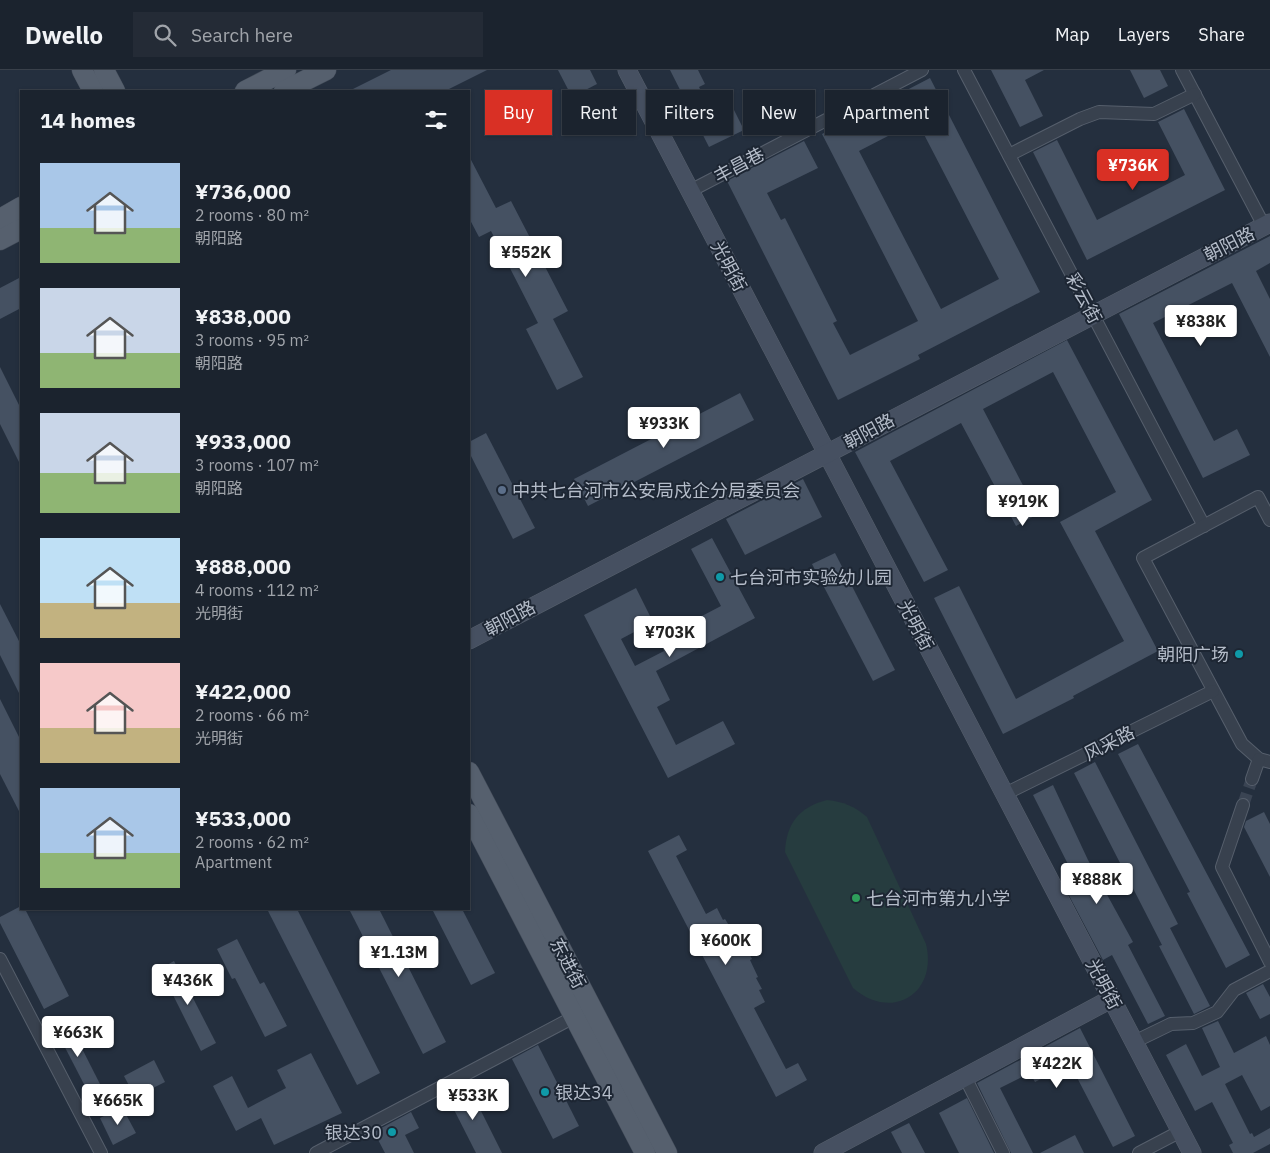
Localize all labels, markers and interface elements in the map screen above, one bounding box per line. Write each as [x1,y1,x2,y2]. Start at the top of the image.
search box [133,12,483,57]
text: Dwello [25,19,103,51]
icon: search [151,21,179,49]
text: Search here [191,23,293,47]
text: Map [1055,23,1090,46]
text: Layers [1118,23,1170,46]
text: Share [1198,23,1245,46]
chip: Buy [485,90,552,135]
chip: Rent [562,90,636,135]
chip: Filters [646,90,733,135]
chip: New [743,90,815,135]
chip: Apartment [825,90,948,135]
text: 14 homes [40,106,136,134]
icon: filters [422,106,450,134]
street label: 丰昌巷 [710,142,768,188]
pin: ¥736K [1098,148,1168,191]
text: ¥736K [1108,155,1158,175]
text: ¥736,000 [195,177,291,205]
icon: home [80,183,140,243]
text: 2 rooms · 80 m² [195,205,309,225]
street label: 朝阳路 [1200,221,1258,267]
text: 朝阳路 [195,228,243,248]
pin: ¥552K [491,236,561,278]
street label: 光明街 [706,237,752,295]
text: ¥552K [501,242,551,262]
street label: 彩云街 [1061,269,1107,327]
text: ¥838,000 [195,302,291,330]
pin: ¥838K [1166,304,1236,347]
icon: home [80,308,140,368]
text: ¥838K [1176,311,1226,331]
text: 3 rooms · 95 m² [195,330,309,350]
text: 朝阳路 [195,353,243,373]
pin: ¥933K [629,406,699,449]
street label: 朝阳路 [840,408,898,454]
text: ¥933K [639,413,689,433]
text: ¥933,000 [195,427,291,455]
icon: home [80,433,140,493]
text: 3 rooms · 107 m² [195,455,319,475]
text: 朝阳路 [195,478,243,498]
place label: 中共七台河市公安局戍企分局委员会 [512,479,800,502]
marker: 中共七台河市公安局戍企分局委员会 [496,484,508,496]
pin: ¥919K [988,484,1058,527]
text: ¥919K [998,491,1048,511]
text: ¥888,000 [195,552,291,580]
icon: home [80,558,140,618]
place label: 七台河市实验幼儿园 [730,566,892,589]
marker: 七台河市实验幼儿园 [714,571,726,583]
text: 4 rooms · 112 m² [195,580,319,600]
street label: 朝阳路 [481,595,539,641]
street label: 光明街 [893,596,939,654]
text: 光明街 [195,603,243,623]
pin: ¥703K [635,616,705,658]
text: ¥703K [645,622,695,642]
place label: 朝阳广场 [1157,643,1229,666]
marker: 朝阳广场 [1233,648,1245,660]
text: ¥422,000 [195,677,291,705]
icon: home [80,683,140,743]
text: 2 rooms · 66 m² [195,705,309,725]
street label: 风采路 [1080,720,1138,766]
text: 光明街 [195,728,243,748]
text: ¥533,000 [195,804,291,832]
icon: home [80,808,140,868]
text: 2 rooms · 62 m² [195,832,309,852]
text: Apartment [195,852,272,872]
pin: ¥888K [1062,862,1132,905]
text: ¥888K [1072,869,1122,889]
place label: 七台河市第九小学 [866,887,1010,910]
marker: 七台河市第九小学 [850,892,862,904]
pin: ¥600K [691,924,761,966]
text: ¥600K [701,930,751,950]
street label: 东进街 [545,934,591,992]
pin: ¥1.13M [358,936,440,978]
text: ¥1.13M [370,942,428,962]
street label: 光明街 [1081,955,1127,1013]
pin: ¥436K [153,964,223,1006]
text: ¥436K [163,970,213,990]
pin: ¥663K [43,1016,113,1058]
text: ¥663K [53,1022,103,1042]
pin: ¥422K [1022,1046,1092,1089]
text: ¥422K [1032,1053,1082,1073]
pin: ¥533K [438,1078,508,1121]
place label: 银达34 [555,1081,613,1104]
pin: ¥665K [83,1084,153,1126]
text: ¥533K [448,1085,498,1105]
marker: 银达34 [539,1086,551,1098]
text: ¥665K [93,1090,143,1110]
place label: 银达30 [324,1121,382,1144]
marker: 银达30 [386,1126,398,1138]

